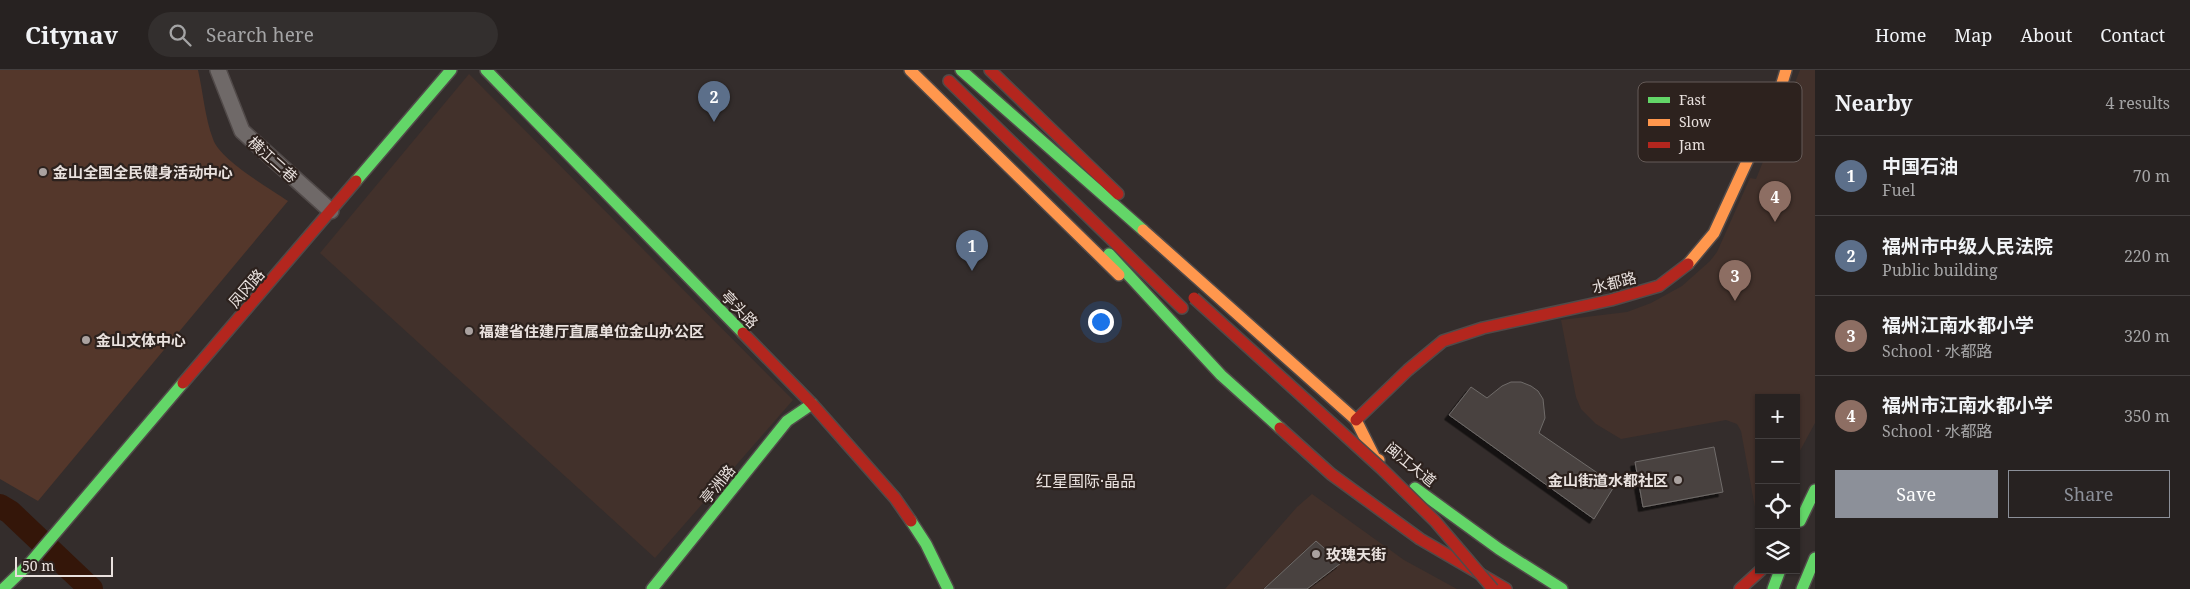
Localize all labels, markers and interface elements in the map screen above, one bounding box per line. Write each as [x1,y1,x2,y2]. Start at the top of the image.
search box [148,12,498,57]
text: Citynav [25,18,118,51]
icon: search [166,21,194,49]
text: Search here [206,22,314,48]
text: Home [1875,23,1926,47]
text: Map [1954,23,1992,47]
text: About [2020,23,2072,47]
text: Contact [2100,23,2165,47]
pin: 2 [698,81,730,122]
legend [1638,82,1802,162]
text: Nearby [1835,89,1913,117]
text: Fast [1679,90,1706,109]
text: 4 results [2106,92,2170,114]
text: Slow [1679,112,1712,131]
street label: 横江二巷 [244,131,302,187]
text: Jam [1678,135,1705,154]
text: 中国石油 [1882,153,1958,179]
place label: 金山全国全民健身活动中心 [53,162,233,182]
text: 1 [1846,165,1856,187]
text: 70 m [2133,165,2170,187]
marker: 金山全国全民健身活动中心 [37,166,49,178]
text: Fuel [1882,179,1915,201]
pin: 4 [1759,181,1791,222]
pin: 1 [956,230,988,271]
text: 福州市中级人民法院 [1882,233,2053,259]
text: 2 [1846,245,1856,267]
text: 220 m [2124,245,2170,267]
text: Public building [1882,259,1998,281]
pin: 3 [1719,260,1751,301]
street label: 凤冈路 [224,264,268,312]
street label: 水都路 [1590,267,1638,297]
street label: 亭头路 [717,286,763,332]
your location [1088,309,1114,335]
text: 福州江南水都小学 [1882,312,2034,338]
place label: 福建省住建厅直属单位金山办公区 [479,321,704,341]
marker: 福建省住建厅直属单位金山办公区 [463,325,475,337]
text: 3 [1846,325,1856,347]
text: 320 m [2124,325,2170,347]
place label: 金山文体中心 [96,330,186,350]
marker: 金山文体中心 [80,334,92,346]
text: School · 水都路 [1882,340,1992,362]
text: 福州市江南水都小学 [1882,392,2053,418]
map controls [1755,394,1800,574]
button: + [1755,394,1800,439]
text: 4 [1846,405,1856,427]
text: 350 m [2124,405,2170,427]
text: School · 水都路 [1882,420,1992,442]
street label: 闽江大道 [1381,437,1441,491]
button: − [1755,439,1800,484]
street label: 亭洲路 [695,460,739,508]
district label: 红星国际·晶品 [1036,470,1136,492]
place label: 金山街道水都社区 [1548,470,1668,490]
button: Save [1835,470,1998,518]
button: Share [2008,470,2170,518]
marker: 金山街道水都社区 [1672,474,1684,486]
button: locate [1755,484,1800,529]
button: layers [1755,529,1800,574]
place label: 玫瑰天街 [1326,544,1386,564]
marker: 玫瑰天街 [1310,548,1322,560]
scale bar [15,554,112,577]
text: 50 m [22,556,55,575]

